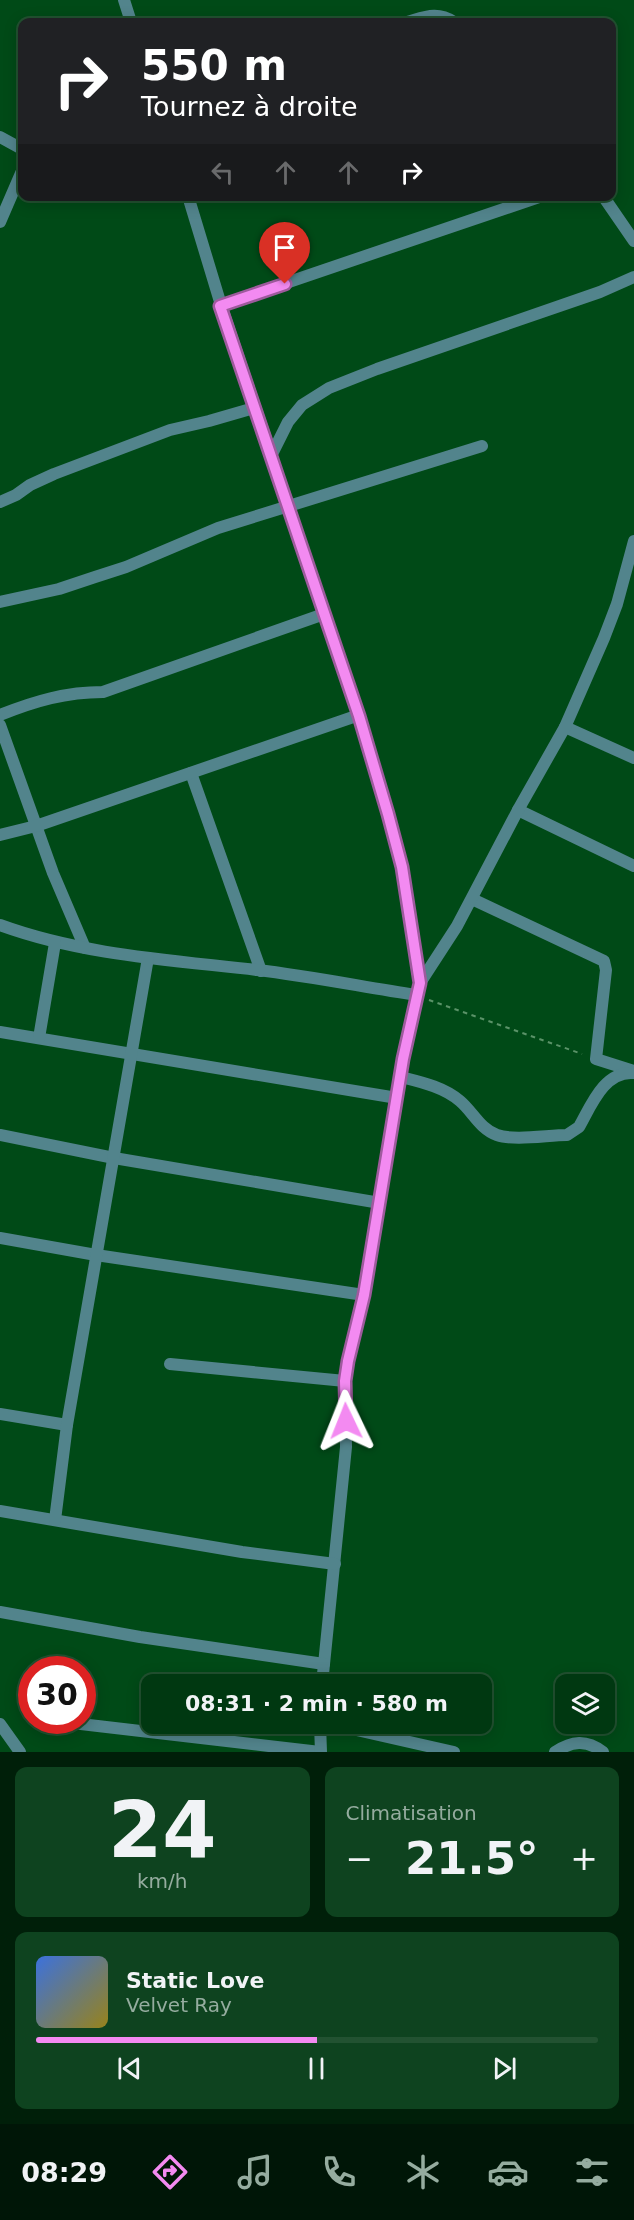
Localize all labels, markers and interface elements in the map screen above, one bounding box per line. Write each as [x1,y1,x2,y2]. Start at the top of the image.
text: 550 m [141,41,287,90]
icon: right [42,42,120,120]
text: Tournez à droite [141,91,358,122]
icon: left [206,156,239,189]
icon: ahead [269,156,302,189]
icon: ahead [332,156,365,189]
icon: right [395,156,428,189]
pin [259,222,310,284]
icon: arrive [268,231,301,264]
position arrow [314,1389,378,1453]
speed limit sign: 30 [18,1656,96,1734]
map controls [555,1674,615,1734]
button: layers [555,1674,615,1734]
text: 08:31 · 2 min · 580 m [185,1691,448,1716]
text: 24 [108,1785,217,1875]
text: Climatisation [346,1801,477,1825]
text: 21.5° [405,1832,539,1885]
text: − [346,1839,373,1878]
text: + [570,1839,598,1878]
text: km/h [137,1869,187,1893]
text: Static Love [126,1968,264,1993]
text: Velvet Ray [126,1993,232,2017]
icon: previous [113,2052,146,2085]
icon: pause [300,2052,333,2085]
icon: next [488,2052,521,2085]
icon: directions [149,2151,191,2193]
icon: music [234,2151,276,2193]
icon: phone [318,2151,360,2193]
icon: climate [402,2151,444,2193]
icon: car [487,2151,529,2193]
icon: filters [571,2151,613,2193]
text: 08:29 [21,2157,107,2188]

